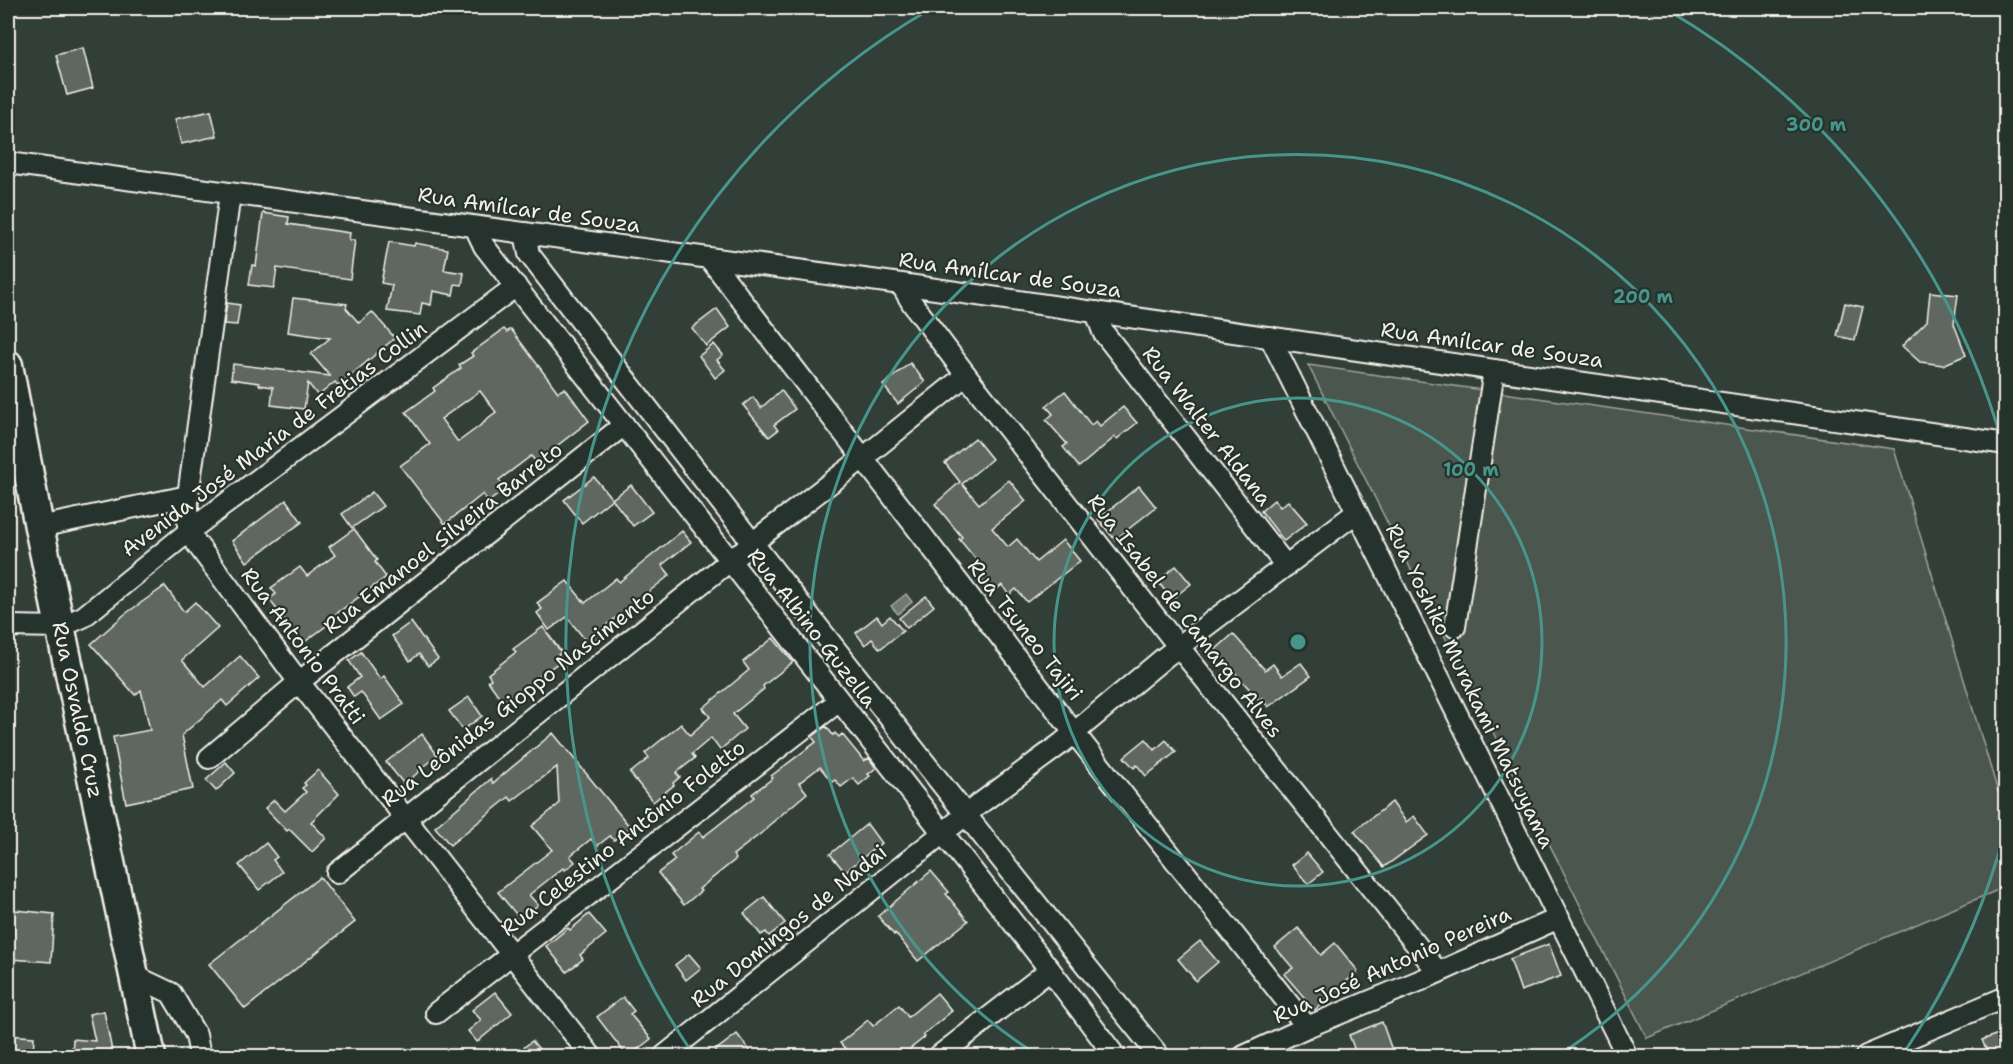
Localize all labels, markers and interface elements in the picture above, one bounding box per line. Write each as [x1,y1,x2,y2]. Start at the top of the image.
text: 300 m [1786,113,1847,137]
street label: Rua Amílcar de Souza [416,181,642,239]
street label: Rua Amílcar de Souza [897,246,1123,304]
text: 200 m [1613,285,1674,309]
street label: Avenida José Maria de Fretias Collin [116,315,433,563]
street label: Rua Amílcar de Souza [1379,316,1605,374]
street label: Rua Walter Aldana [1136,341,1278,511]
street label: Rua Emanoel Silveira Barreto [318,436,568,640]
text: 100 m [1443,458,1499,482]
street label: Rua Isabel de Camargo Alves [1081,488,1289,744]
street label: Rua Yoshiko Murakami Matsuyama [1379,519,1561,853]
street label: Rua Albino Guzella [741,543,883,713]
street label: Rua Tsuneo Tajiri [961,553,1089,707]
street label: Rua Antonio Pratti [235,562,371,730]
street label: Rua Leônidas Gioppo Nascimento [376,582,660,814]
street label: Rua Osvaldo Cruz [45,619,110,801]
centre of rings [1288,632,1308,652]
street label: Rua Celestino Antônio Foletto [495,734,751,942]
street label: Rua Domingos de Nadai [685,838,893,1014]
street label: Rua José Antonio Pereira [1269,900,1515,1030]

